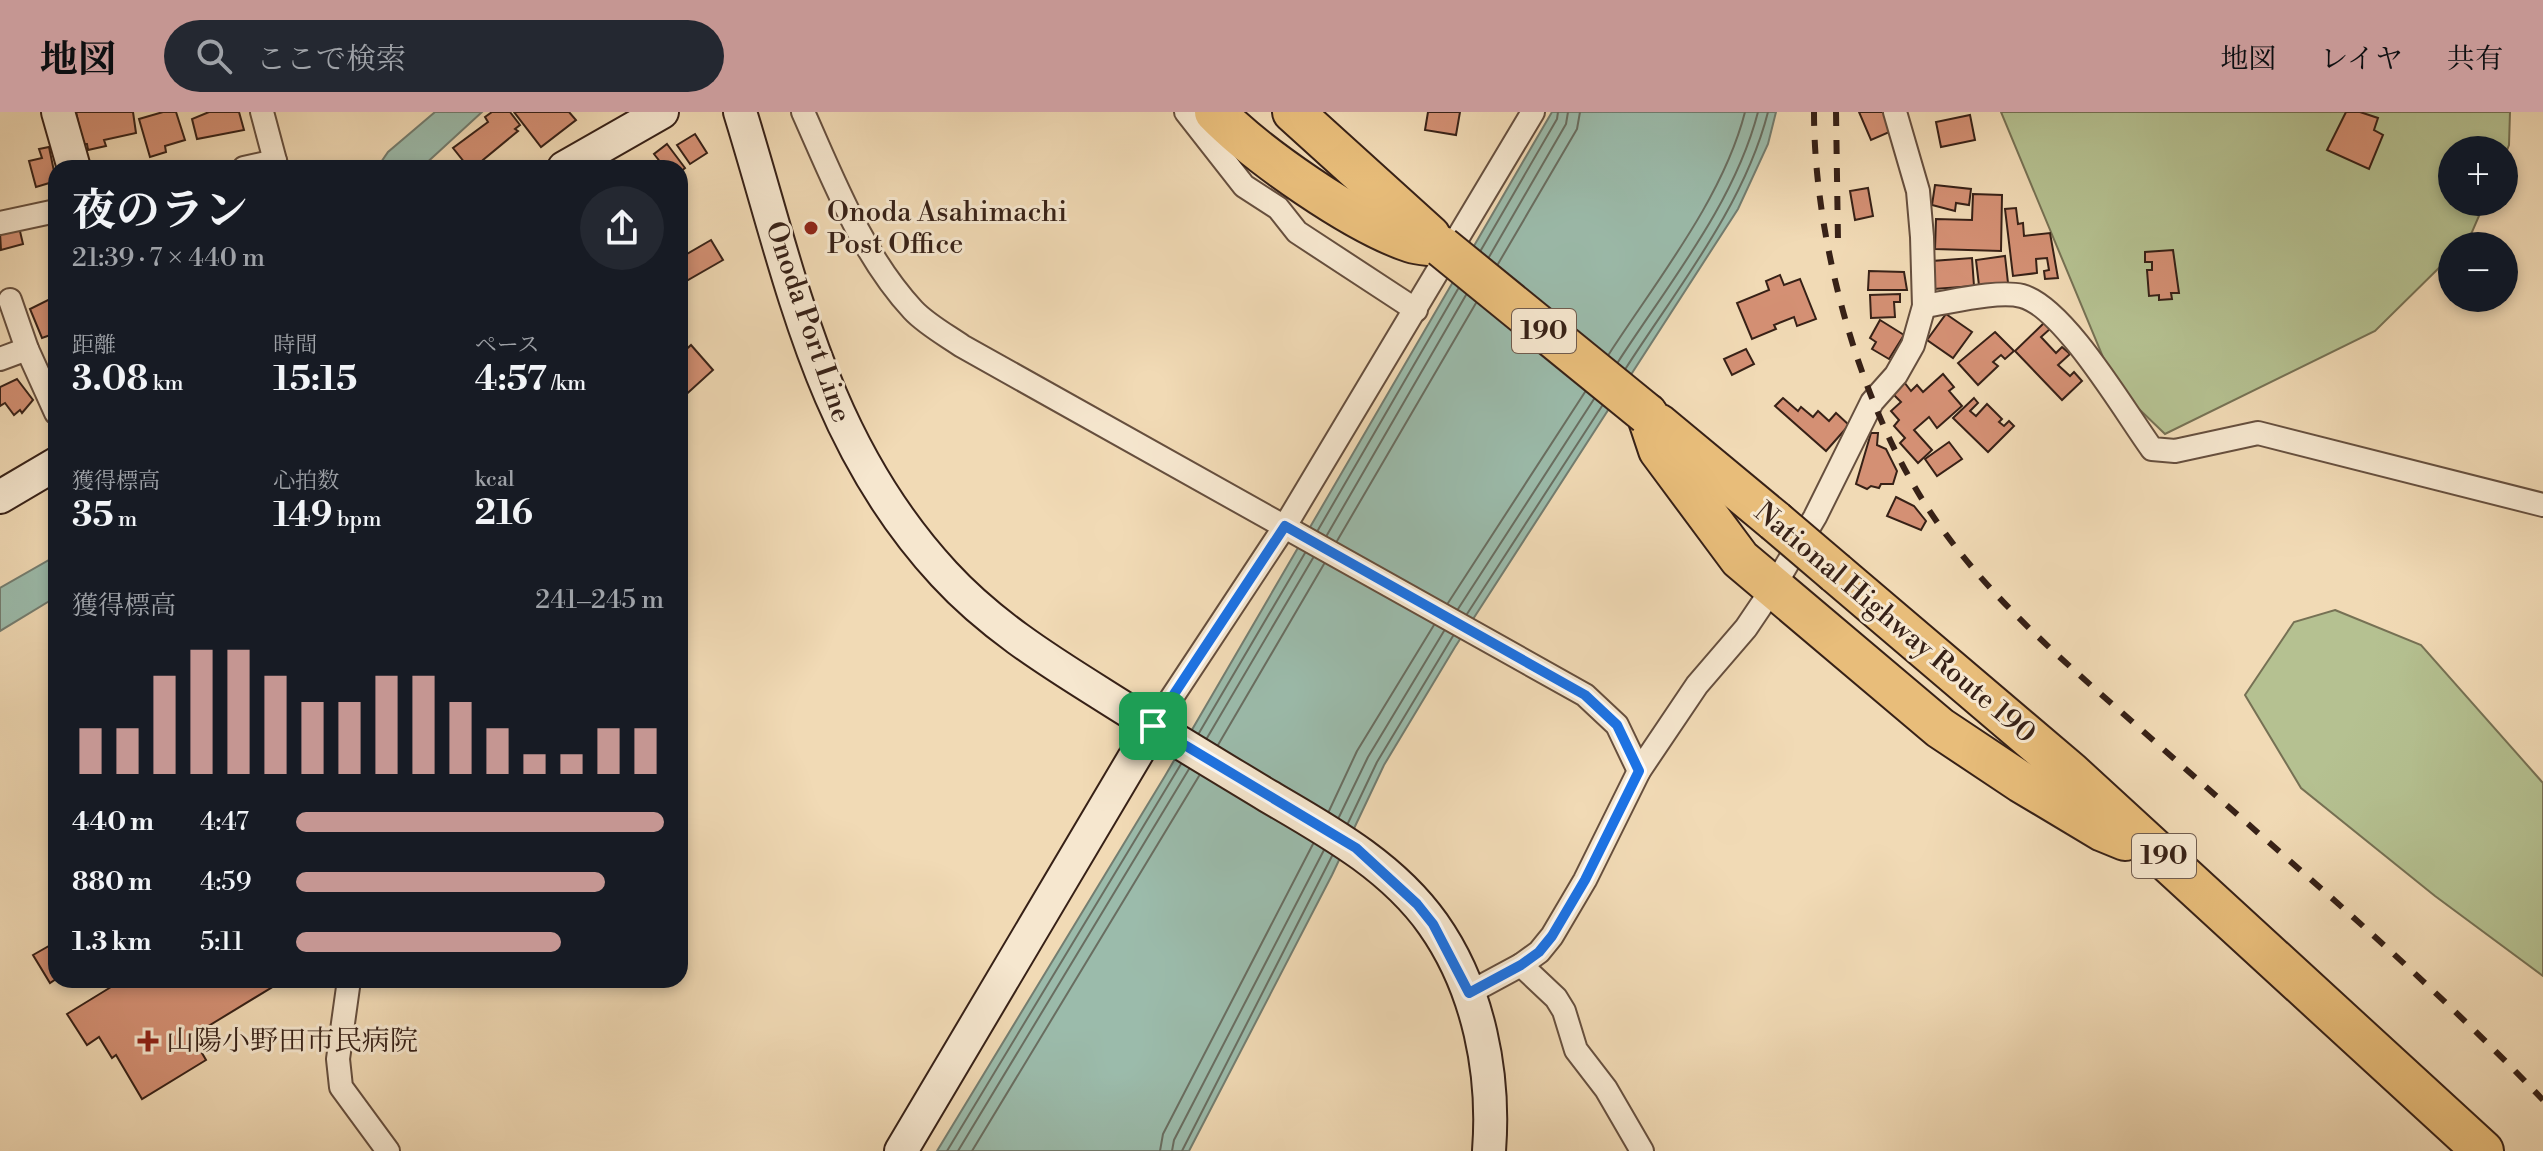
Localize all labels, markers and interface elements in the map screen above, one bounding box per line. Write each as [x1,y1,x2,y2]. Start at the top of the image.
search box [164,20,724,92]
icon: search [192,34,236,78]
text: 地図 [40,37,116,84]
text: ここで検索 [256,41,406,79]
text: 地図 [2220,42,2276,77]
text: レイヤ [2320,42,2403,77]
text: 共有 [2447,42,2503,77]
map controls [2438,136,2518,312]
button: + [2438,136,2518,216]
text: 夜のラン [72,184,248,239]
button: share [580,186,664,270]
place label: Onoda Asahimachi Post Office [827,195,1067,262]
street label: Onoda Port Line [757,217,859,427]
marker: Onoda Asahimachi Post Office [802,219,820,237]
button: − [2438,232,2518,312]
text: 21:39 · 7 × 440 m [72,242,265,274]
road number: 190 [1512,309,1576,353]
text: 距離 [72,332,116,359]
text: 時間 [273,332,317,359]
text: ペース [475,332,540,359]
text: 3.08 [72,359,148,401]
text: 15:15 [273,359,357,401]
text: 4:57 [475,359,547,401]
text: km [148,370,183,397]
text: /km [547,370,586,397]
text: kcal [475,466,515,493]
text: 獲得標高 [72,468,160,495]
text: 心拍数 [273,468,339,495]
text: 216 [475,493,533,535]
text: 35 [72,495,114,537]
text: 149 [273,495,332,537]
street label: National Highway Route 190 [1747,495,2043,751]
text: m [114,506,137,533]
text: bpm [332,506,381,533]
text: 241–245 m [535,584,664,616]
text: 獲得標高 [72,590,176,622]
pin [1119,692,1187,760]
icon: arrive [1131,704,1175,748]
text: 440 m [72,806,154,838]
text: 4:47 [200,806,249,838]
road number: 190 [2132,834,2196,878]
text: 880 m [72,866,152,898]
text: 4:59 [200,866,251,898]
text: 1.3 km [72,926,151,958]
text: 5:11 [200,926,243,958]
place label: 山陽小野田市民病院 [166,1024,418,1059]
marker: 山陽小野田市民病院 [137,1030,159,1052]

